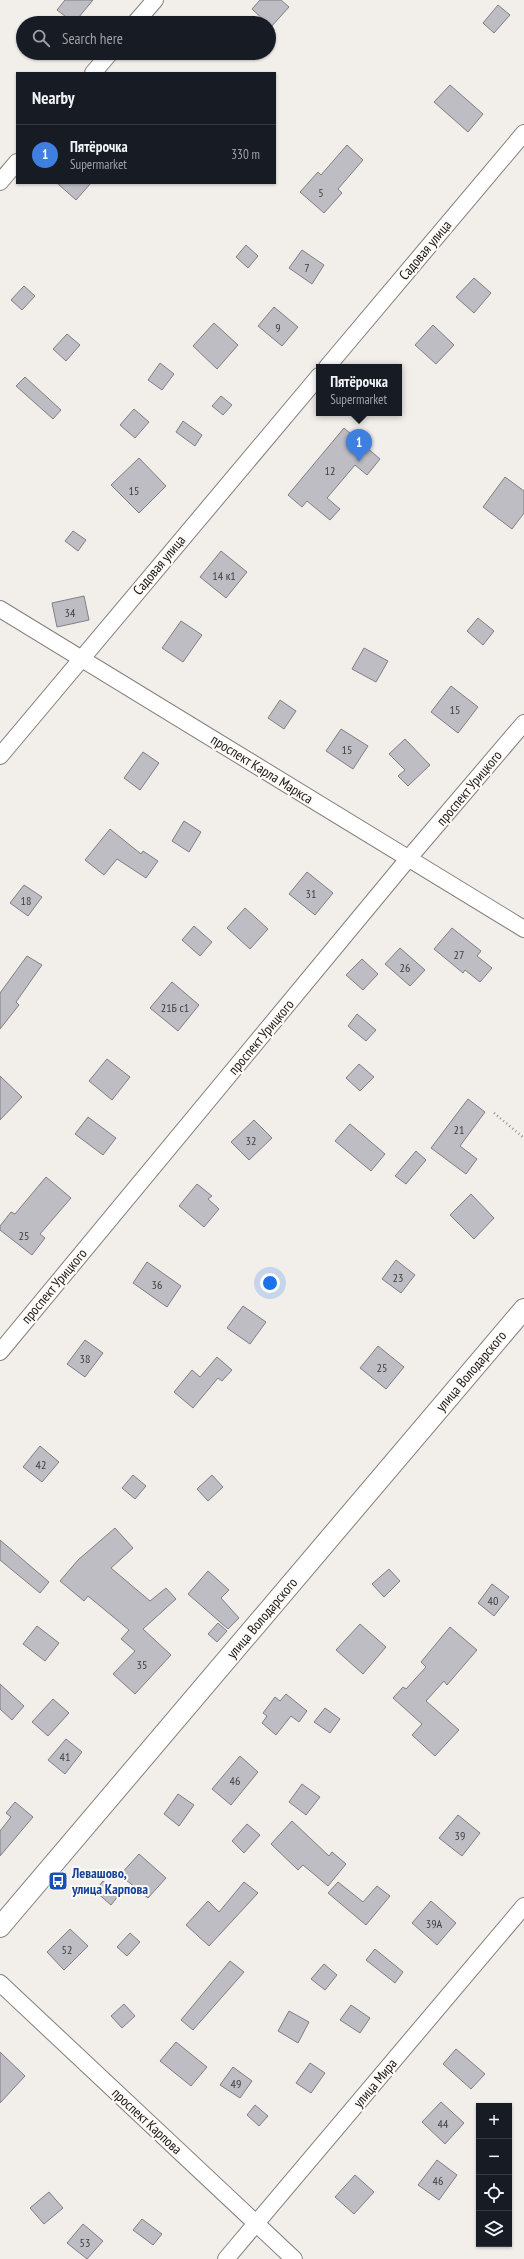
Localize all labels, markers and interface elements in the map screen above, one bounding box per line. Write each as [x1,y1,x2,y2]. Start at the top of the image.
search box [16,16,276,60]
icon: search [30,27,52,49]
text: Search here [62,29,123,48]
text: Nearby [32,87,75,109]
text: Пятёрочка [70,137,128,156]
text: 1 [42,146,48,163]
text: 330 m [231,146,260,163]
text: Supermarket [70,156,127,173]
house number: 5 [318,185,324,200]
street label: Садовая улица [395,216,455,284]
house number: 7 [304,260,310,275]
house number: 9 [275,320,281,335]
popup [316,364,402,416]
text: Пятёрочка [330,372,388,391]
text: Supermarket [330,391,387,408]
pin: 1 [346,429,372,462]
house number: 12 [325,463,335,478]
house number: 15 [129,483,139,498]
street label: Садовая улица [129,531,189,599]
house number: 14 к1 [212,568,236,583]
house number: 34 [65,605,76,620]
house number: 15 [450,702,460,717]
street label: проспект Карла Маркса [208,730,316,808]
house number: 15 [342,742,352,757]
street label: проспект Урицкого [432,747,506,829]
house number: 31 [306,886,316,901]
house number: 18 [21,893,31,908]
house number: 27 [454,947,464,962]
house number: 26 [400,960,410,975]
street label: проспект Урицкого [224,996,298,1078]
house number: 21Б с1 [161,1000,189,1015]
house number: 21 [454,1122,464,1137]
house number: 32 [246,1133,256,1148]
house number: 25 [19,1228,29,1243]
street label: проспект Урицкого [17,1245,91,1327]
house number: 23 [393,1270,403,1285]
your location [260,1273,280,1293]
house number: 36 [152,1277,162,1292]
street label: улица Володарского [432,1327,510,1415]
house number: 38 [80,1351,90,1366]
house number: 25 [377,1360,387,1375]
house number: 42 [36,1457,46,1472]
street label: улица Володарского [223,1574,301,1662]
house number: 40 [488,1593,498,1608]
house number: 35 [137,1657,147,1672]
house number: 41 [60,1749,70,1764]
house number: 46 [230,1773,240,1788]
house number: 39 [455,1828,465,1843]
place label: Левашово, улица Карпова [71,1864,148,1898]
bus stop icon: Левашово, улица Карпова [47,1870,69,1892]
house number: 39А [426,1916,443,1931]
house number: 52 [62,1942,72,1957]
street label: улица Мира [349,2055,401,2111]
house number: 49 [231,2076,241,2091]
street label: проспект Карпова [108,2084,186,2158]
map controls [476,2103,512,2247]
button: + [476,2103,512,2139]
house number: 44 [438,2116,449,2131]
button: − [476,2139,512,2175]
house number: 46 [433,2173,443,2188]
button: locate [476,2175,512,2211]
button: layers [476,2211,512,2247]
house number: 53 [80,2235,90,2250]

